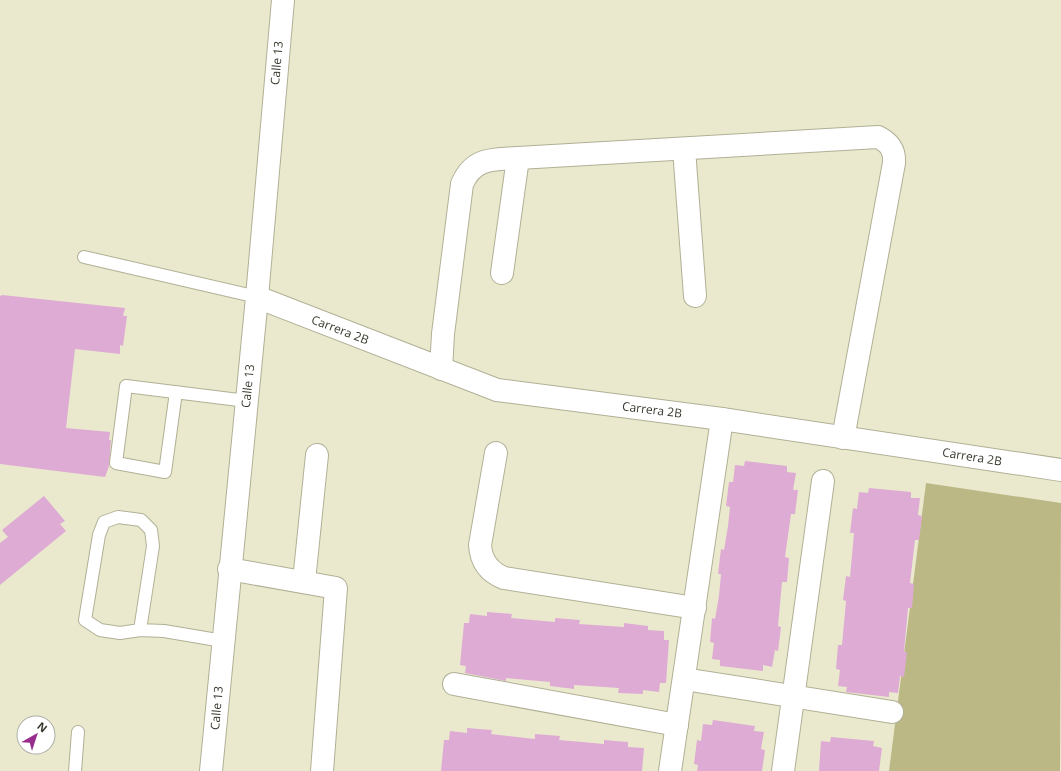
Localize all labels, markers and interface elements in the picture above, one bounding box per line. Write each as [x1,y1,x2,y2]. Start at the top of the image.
street label: Calle 13 [266,40,287,86]
street label: Carrera 2B [309,311,371,348]
street label: Calle 13 [237,363,258,409]
street label: Carrera 2B [621,397,683,422]
street label: Carrera 2B [941,443,1003,470]
street label: Calle 13 [206,685,227,731]
north arrow [16,715,56,755]
text: N [34,718,51,735]

